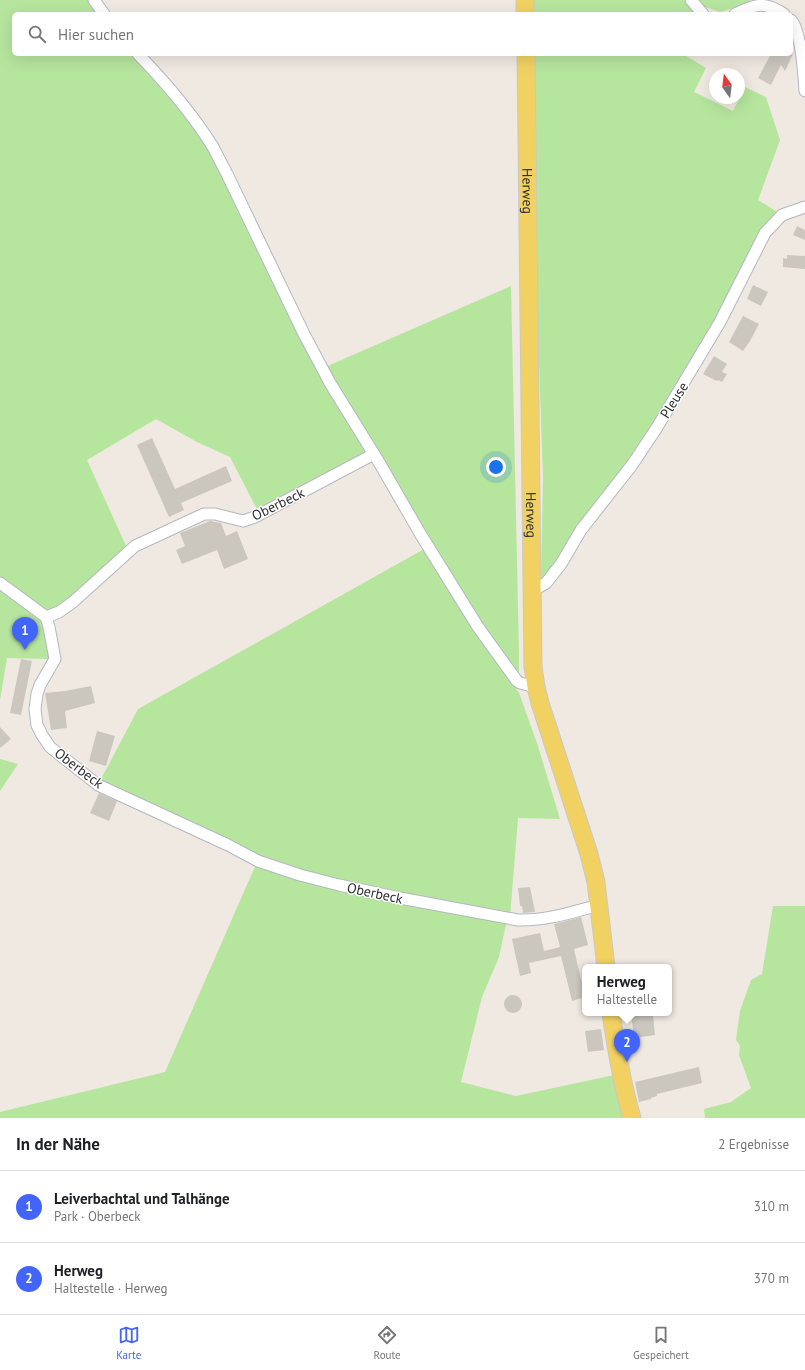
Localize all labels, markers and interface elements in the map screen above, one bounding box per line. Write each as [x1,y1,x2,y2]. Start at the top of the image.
search box [12,12,793,56]
icon: search [26,23,48,45]
text: Hier suchen [58,25,134,44]
north arrow [709,68,745,104]
street label: Herweg [518,168,537,214]
street label: Pleuse [656,378,692,422]
your location [486,457,506,477]
street label: Oberbeck [249,483,308,524]
street label: Herweg [522,492,541,538]
pin: 1 [12,617,38,650]
street label: Oberbeck [51,744,107,792]
street label: Oberbeck [345,878,405,908]
popup [582,964,672,1016]
text: Herweg [597,972,646,991]
text: Haltestelle [597,991,657,1008]
pin: 2 [614,1029,640,1062]
text: In der Nähe [16,1133,100,1155]
text: 2 Ergebnisse [718,1136,789,1153]
text: Leiverbachtal und Talhänge [54,1189,230,1208]
text: 1 [25,1198,33,1215]
text: 310 m [754,1198,789,1215]
text: Park · Oberbeck [54,1208,140,1225]
text: Herweg [54,1261,103,1280]
text: 2 [25,1270,33,1287]
text: 370 m [754,1270,789,1287]
text: Haltestelle · Herweg [54,1280,167,1297]
tab: Karte [116,1324,141,1362]
tab: Route [374,1324,401,1362]
tab: Gespeichert [633,1324,689,1362]

